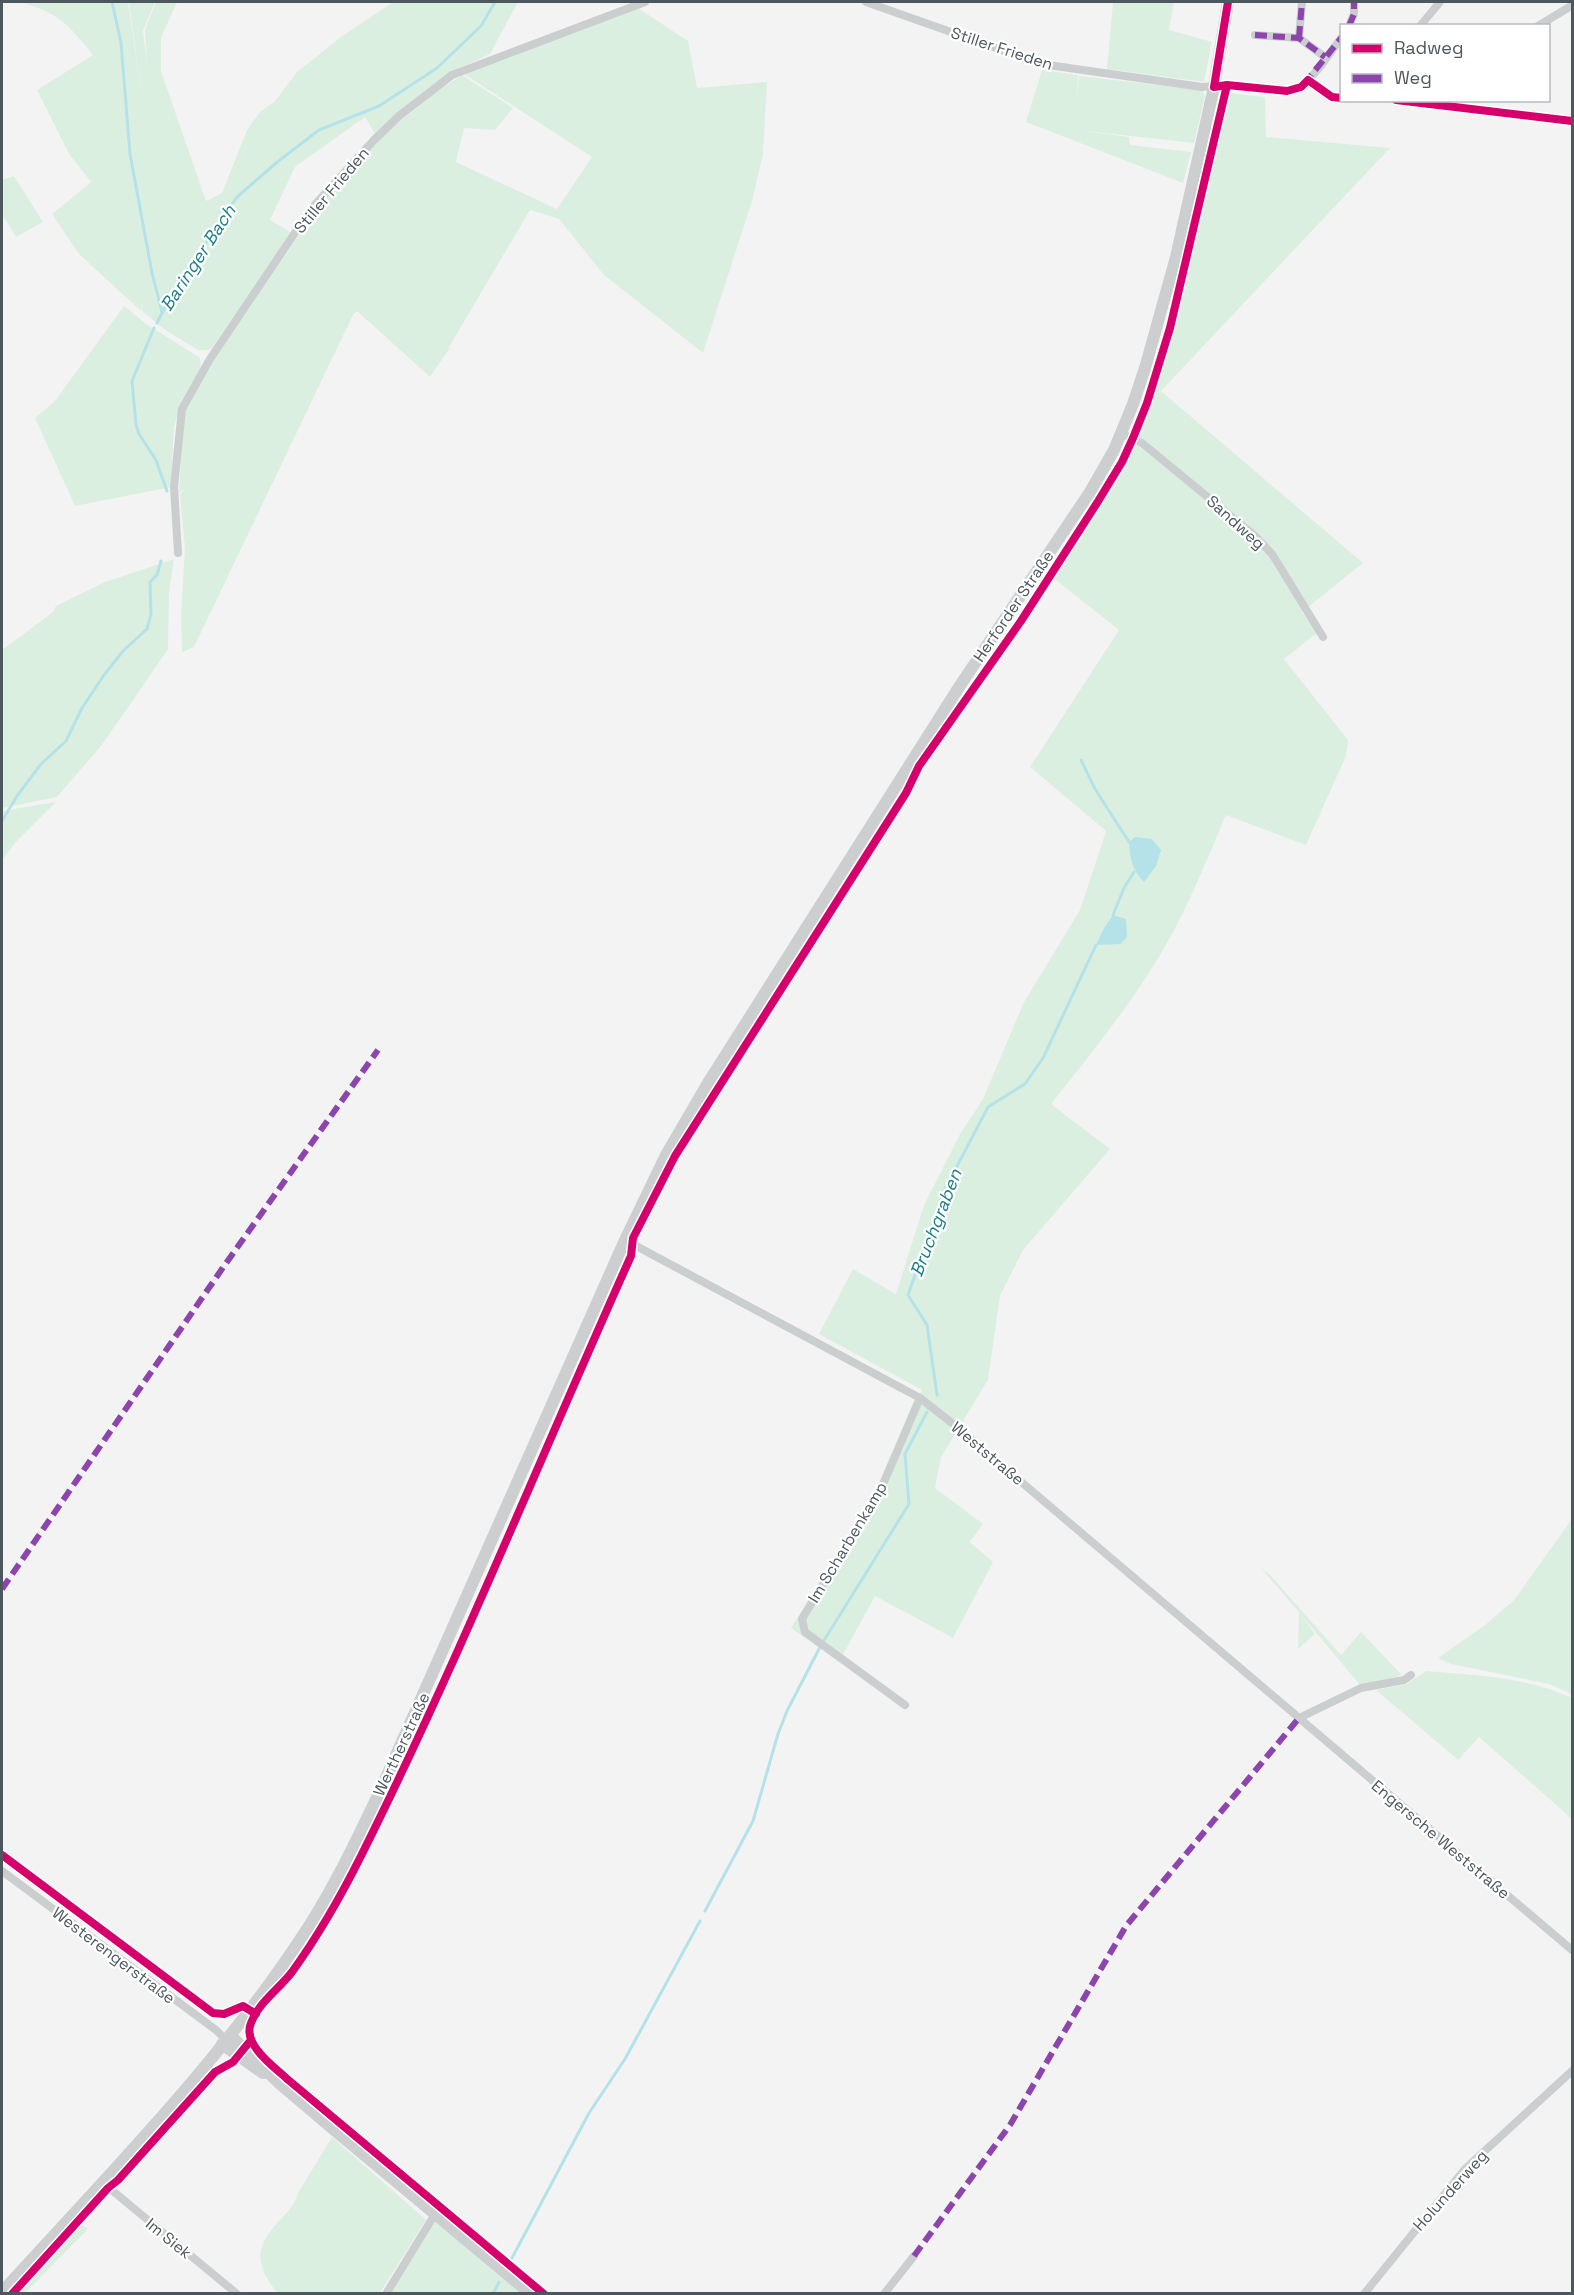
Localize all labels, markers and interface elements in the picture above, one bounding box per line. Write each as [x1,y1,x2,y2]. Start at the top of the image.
street label: Stiller Frieden [948,22,1056,75]
legend [1340,24,1550,102]
text: Radweg [1394,36,1464,59]
text: Weg [1394,66,1432,89]
street label: Stiller Frieden [289,143,374,238]
water label: Baringer Bach [155,200,241,315]
street label: Sandweg [1202,491,1269,554]
street label: Herforder Straße [968,547,1058,666]
water label: Bruchgraben [905,1165,967,1280]
street label: Weststraße [947,1417,1028,1490]
street label: Im Scharbenkamp [803,1478,892,1607]
street label: Wertherstraße [368,1689,435,1799]
street label: Engersche Weststraße [1367,1775,1514,1904]
street label: Westerengerstraße [48,1902,179,2009]
street label: Holunderweg [1408,2145,1492,2235]
street label: Im Siek [141,2213,196,2264]

